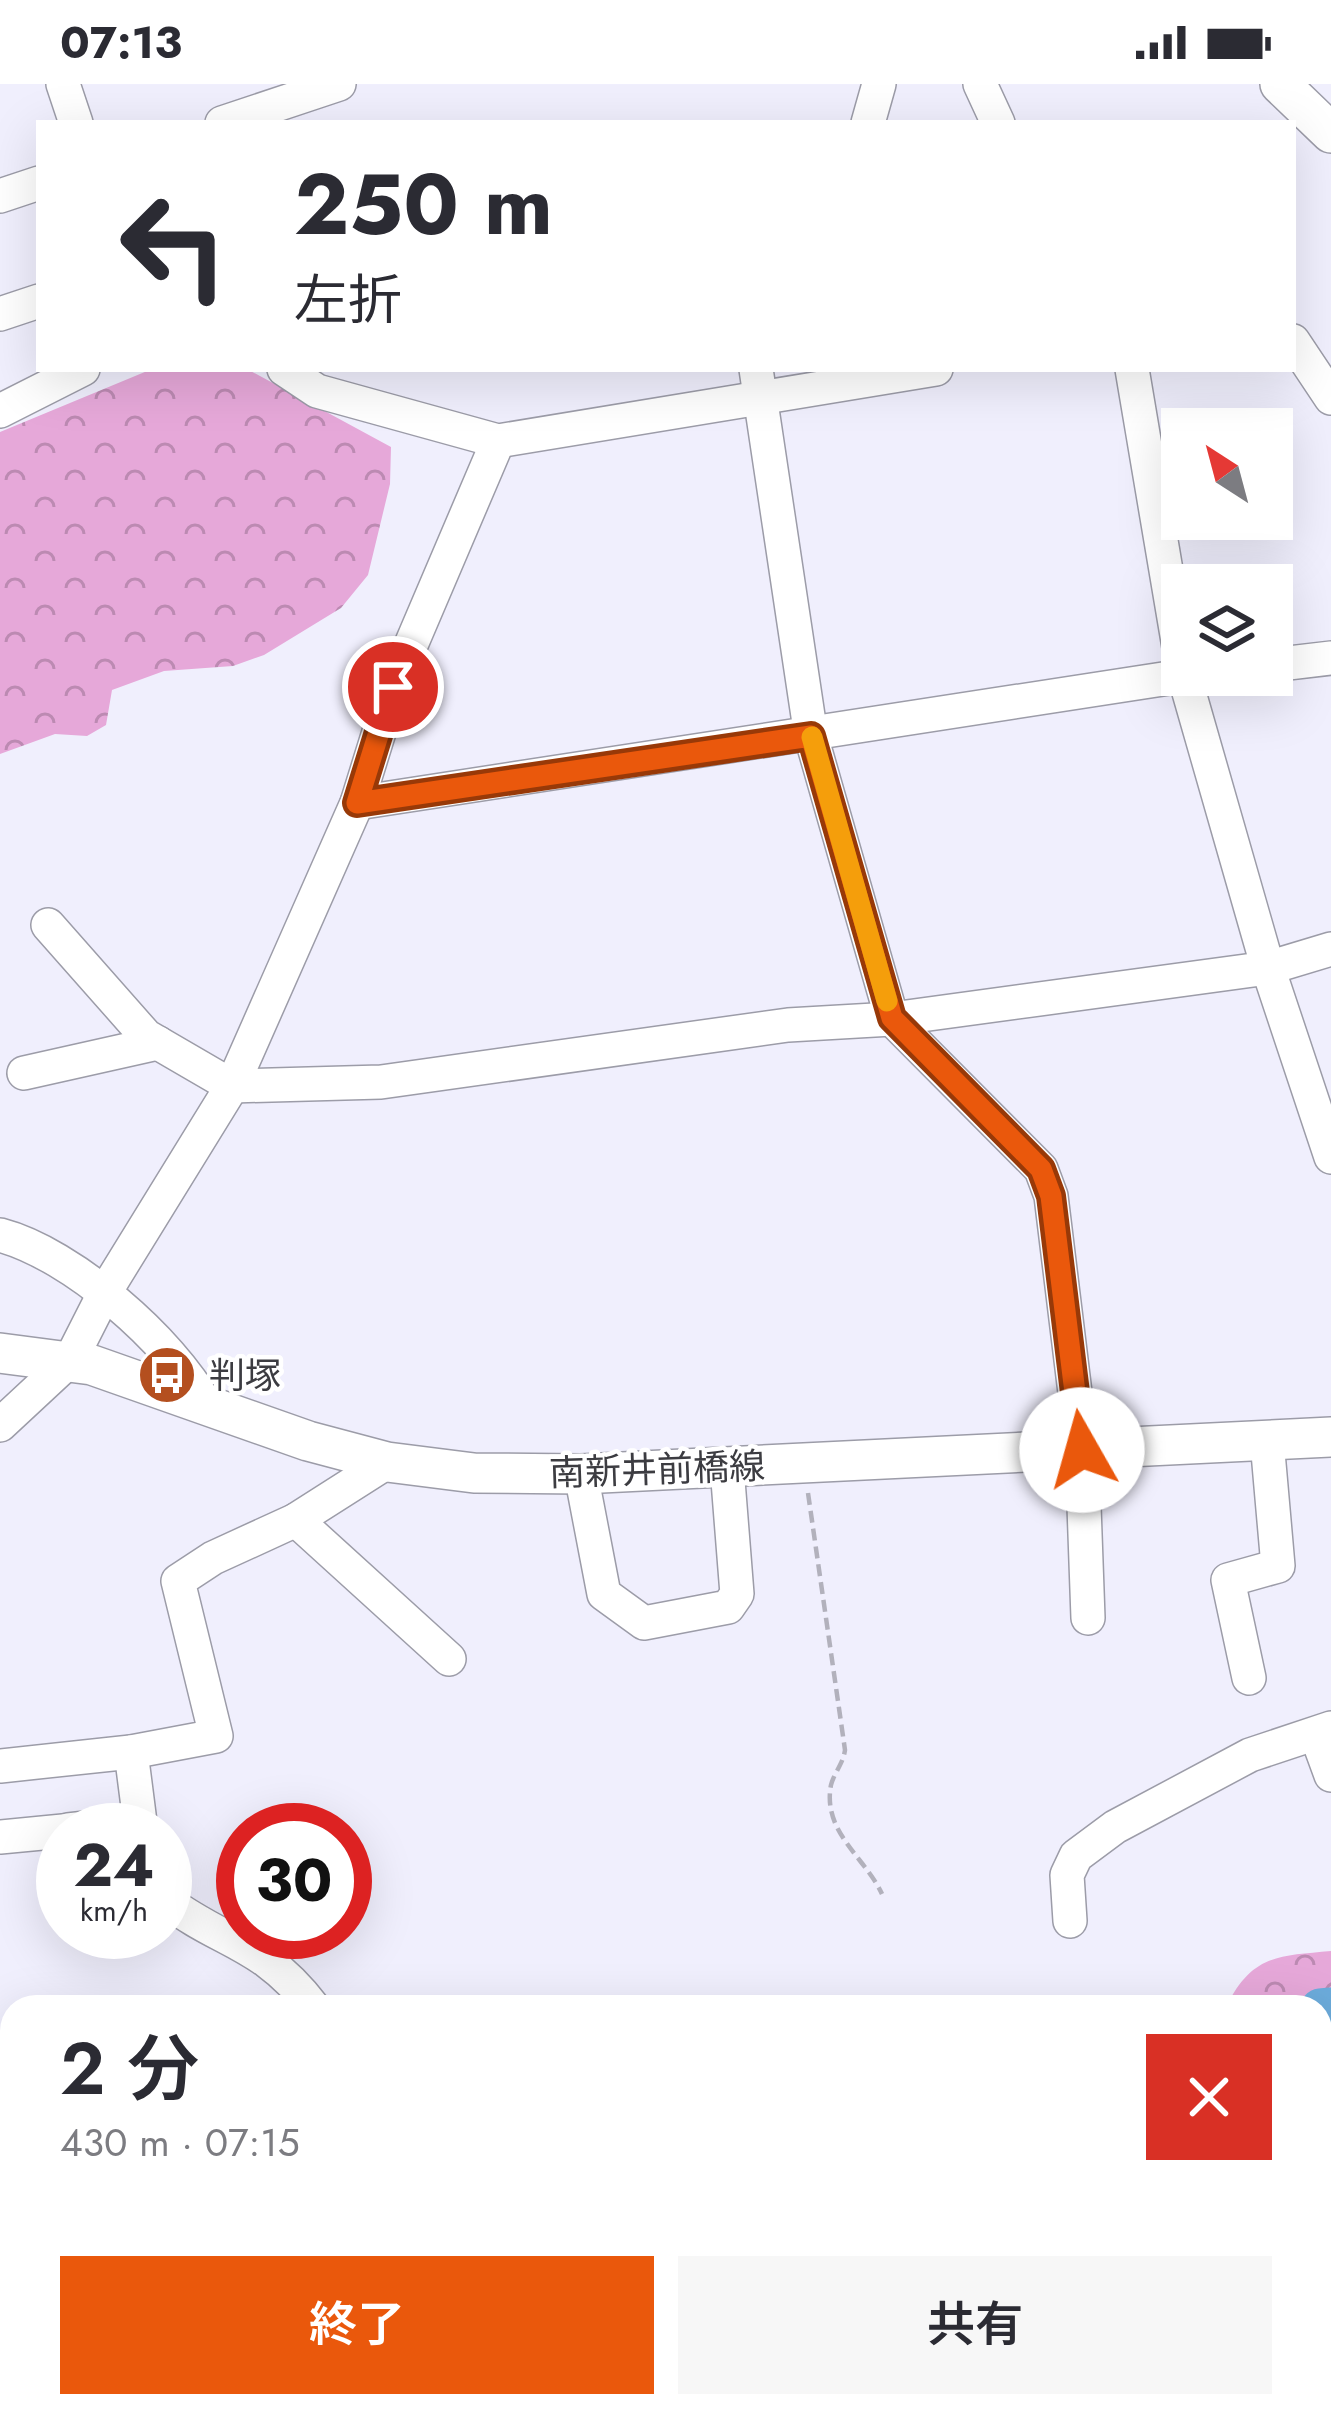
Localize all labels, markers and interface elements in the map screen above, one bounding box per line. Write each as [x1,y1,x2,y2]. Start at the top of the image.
text: 07:13 [60,10,182,75]
text: 250 m [294,144,553,266]
icon: left [96,168,252,324]
text: 左折 [294,261,402,339]
north arrow [1161,408,1293,540]
map controls [1161,408,1293,696]
button: layers [1161,564,1293,696]
pin [342,636,444,738]
icon: arrive [360,654,426,720]
bus stop icon: 判塚 [136,1344,198,1406]
place label: 判塚 [209,1349,281,1401]
position arrow [1019,1387,1145,1513]
street label: 南新井前橋線 [548,1439,766,1499]
speed limit sign: 30 [216,1803,372,1959]
text: 24 [73,1822,155,1909]
text: km/h [80,1889,148,1932]
text: 2 分 [60,2017,199,2121]
button: close [1146,2034,1272,2160]
text: 430 m · 07:15 [60,2114,300,2171]
button: 終了 [60,2256,654,2394]
button: 共有 [678,2256,1272,2394]

